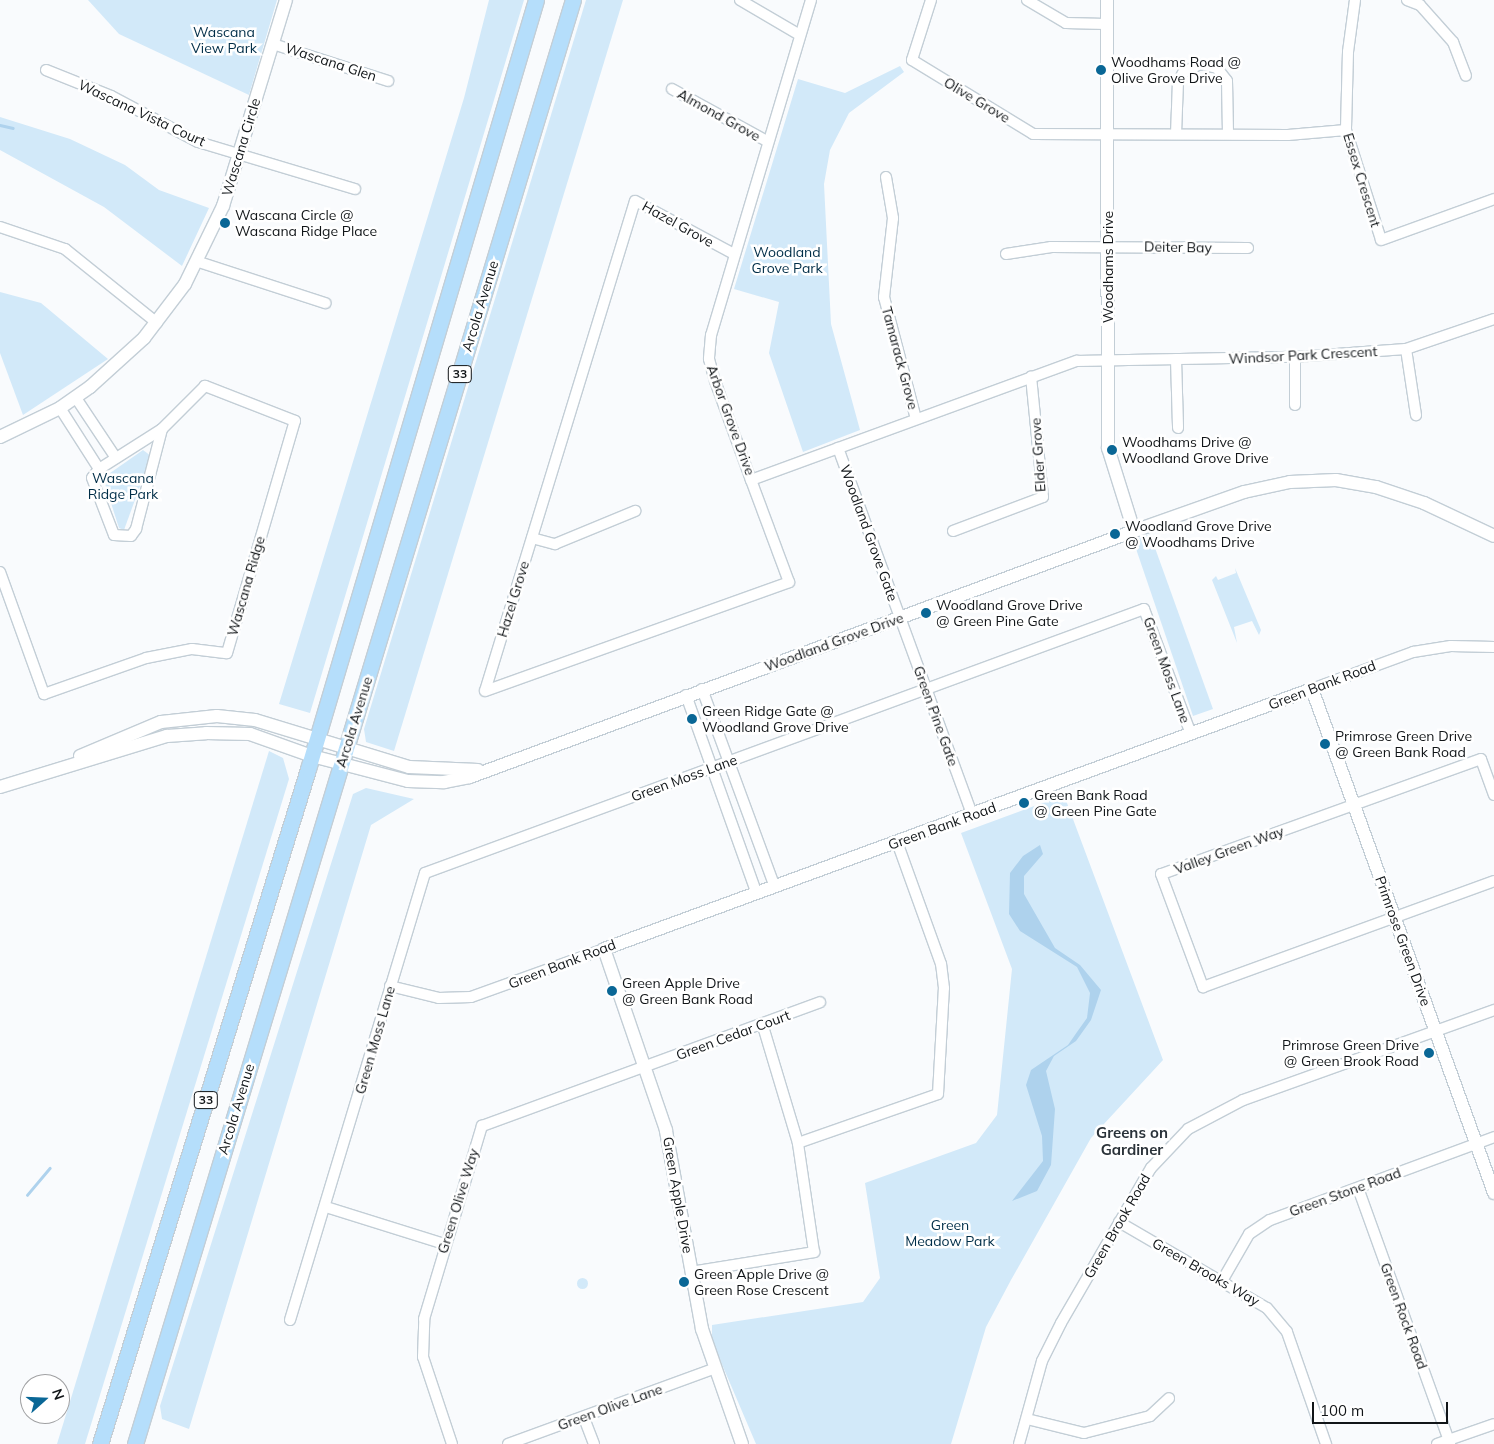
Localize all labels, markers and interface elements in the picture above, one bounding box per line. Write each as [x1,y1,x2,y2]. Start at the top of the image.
park label: Wascana View Park [191,24,257,56]
street label: Wascana Glen [283,39,379,85]
place label: Woodhams Road @ Olive Grove Drive [1111,54,1241,86]
marker: Woodhams Road @ Olive Grove Drive [1095,64,1107,76]
street label: Olive Grove [941,74,1013,126]
street label: Wascana Vista Court [76,76,208,150]
street label: Almond Grove [675,85,763,145]
street label: Wascana Circle [218,96,264,198]
street label: Essex Crescent [1340,131,1384,229]
street label: Hazel Grove [639,198,717,250]
place label: Wascana Circle @ Wascana Ridge Place [235,207,377,240]
street label: Woodhams Drive [1100,211,1116,323]
marker: Wascana Circle @ Wascana Ridge Place [219,217,231,229]
street label: Deiter Bay [1144,238,1212,256]
park label: Woodland Grove Park [751,244,823,276]
street label: Arcola Avenue [458,258,502,354]
street label: Tamarack Grove [878,305,922,411]
street label: Windsor Park Crescent [1228,343,1378,367]
street label: Arbor Grove Drive [703,363,759,477]
road number: 33 [448,364,472,384]
street label: Elder Grove [1027,417,1049,493]
place label: Woodhams Drive @ Woodland Grove Drive [1122,434,1269,467]
marker: Woodhams Drive @ Woodland Grove Drive [1106,444,1118,456]
street label: Woodland Grove Gate [836,463,902,603]
park label: Wascana Ridge Park [88,470,158,502]
place label: Woodland Grove Drive @ Woodhams Drive [1125,518,1272,550]
marker: Woodland Grove Drive @ Woodhams Drive [1109,528,1121,540]
street label: Wascana Ridge [224,534,268,638]
street label: Hazel Grove [493,559,533,639]
place label: Woodland Grove Drive @ Green Pine Gate [936,597,1083,630]
marker: Woodland Grove Drive @ Green Pine Gate [920,607,932,619]
street label: Woodland Grove Drive [762,609,906,675]
street label: Green Moss Lane [1140,615,1194,725]
street label: Green Bank Road [1266,657,1378,713]
street label: Green Pine Gate [910,664,962,768]
street label: Arcola Avenue [332,674,376,770]
place label: Green Ridge Gate @ Woodland Grove Drive [702,703,849,736]
marker: Green Ridge Gate @ Woodland Grove Drive [686,713,698,725]
place label: Primrose Green Drive @ Green Bank Road [1335,728,1472,760]
marker: Primrose Green Drive @ Green Bank Road [1319,738,1331,750]
street label: Green Moss Lane [629,751,739,805]
place label: Green Bank Road @ Green Pine Gate [1034,787,1157,820]
marker: Green Bank Road @ Green Pine Gate [1018,797,1030,809]
street label: Green Bank Road [886,799,998,853]
street label: Valley Green Way [1172,822,1286,878]
street label: Primrose Green Drive [1372,874,1434,1008]
street label: Green Bank Road [506,936,618,992]
place label: Green Apple Drive @ Green Bank Road [622,975,753,1008]
street label: Green Moss Lane [352,984,398,1096]
marker: Green Apple Drive @ Green Bank Road [606,985,618,997]
street label: Green Cedar Court [674,1007,792,1063]
place label: Primrose Green Drive @ Green Brook Road [1282,1037,1419,1070]
marker: Primrose Green Drive @ Green Brook Road [1423,1047,1435,1059]
street label: Arcola Avenue [214,1061,258,1157]
road number: 33 [194,1090,218,1110]
district label: Greens on Gardiner [1096,1123,1168,1158]
street label: Green Apple Drive [659,1136,697,1254]
street label: Green Olive Way [434,1146,482,1256]
street label: Green Stone Road [1287,1164,1403,1220]
street label: Green Brook Road [1080,1171,1154,1281]
park label: Green Meadow Park [905,1217,995,1250]
street label: Green Brooks Way [1149,1234,1263,1310]
street label: Green Rock Road [1377,1261,1431,1371]
place label: Green Apple Drive @ Green Rose Crescent [694,1266,829,1298]
marker: Green Apple Drive @ Green Rose Crescent [678,1276,690,1288]
north arrow [20,1374,70,1424]
street label: Green Olive Lane [555,1380,665,1434]
text: N [48,1386,68,1402]
scale bar [1314,1392,1450,1424]
text: 100 m [1320,1401,1364,1420]

